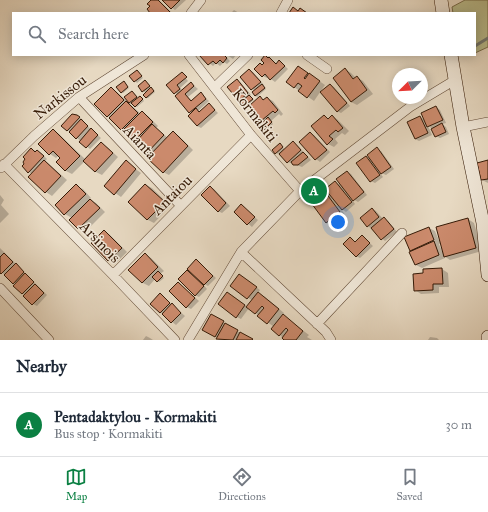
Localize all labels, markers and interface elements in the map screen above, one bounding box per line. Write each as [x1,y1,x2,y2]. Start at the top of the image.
search box [12,12,476,56]
icon: search [26,23,48,45]
text: Search here [58,25,129,43]
north arrow [392,68,428,104]
street label: Narkissou [30,71,90,123]
street label: Kormakiti [228,85,282,145]
street label: Aianta [119,120,161,163]
street label: Antaiou [147,171,196,220]
pin: A [301,176,327,206]
your location [328,212,348,232]
street label: Arsinois [75,217,124,266]
text: Nearby [16,356,67,377]
text: Pentadaktylou - Kormakiti [54,408,217,426]
text: A [25,417,33,433]
text: 30 m [446,417,472,433]
text: Bus stop · Kormakiti [54,426,163,442]
tab: Map [65,466,87,503]
tab: Directions [218,466,266,503]
tab: Saved [396,466,423,503]

